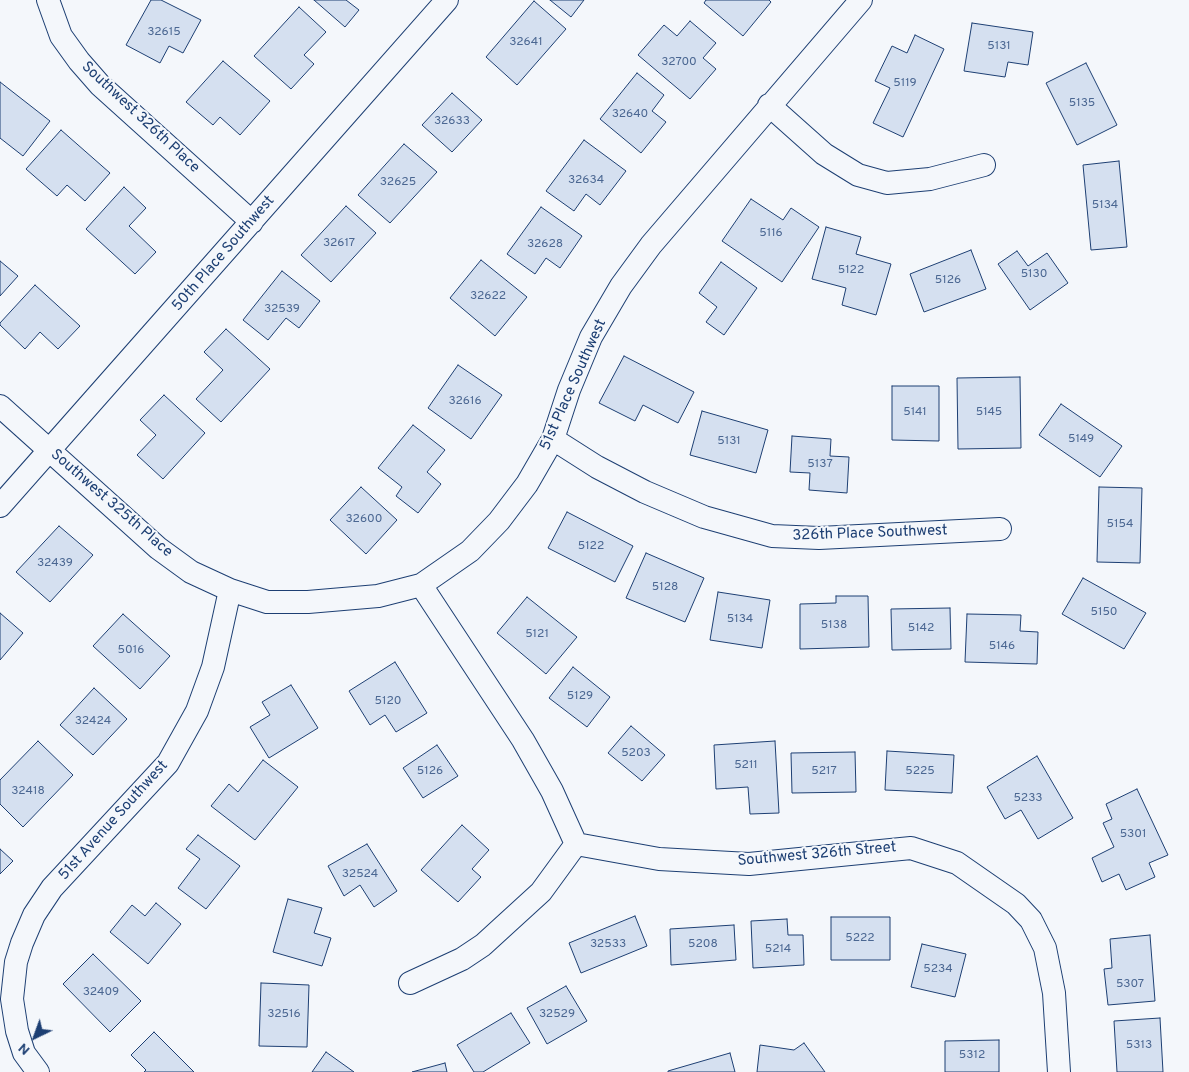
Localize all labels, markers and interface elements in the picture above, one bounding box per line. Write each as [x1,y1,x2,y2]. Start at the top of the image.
house number: 32615 [147,26,181,40]
house number: 32641 [509,36,543,50]
house number: 5131 [987,40,1011,54]
house number: 32700 [661,56,697,70]
street label: Southwest 326th Place [77,59,203,177]
house number: 5119 [893,77,917,91]
house number: 5135 [1069,97,1095,111]
house number: 32640 [612,108,648,122]
house number: 32633 [434,115,470,129]
house number: 32634 [568,174,604,188]
house number: 32625 [380,176,416,190]
street label: 50th Place Southwest [169,193,279,315]
house number: 5134 [1092,199,1118,213]
house number: 5116 [759,227,783,241]
house number: 32617 [323,237,355,251]
house number: 32628 [527,238,563,252]
house number: 5122 [838,264,864,278]
house number: 5130 [1021,268,1047,282]
house number: 5126 [935,274,961,288]
house number: 32622 [470,290,506,304]
house number: 32539 [264,303,300,317]
street label: 51st Place Southwest [537,317,611,453]
house number: 32616 [448,395,482,409]
house number: 5141 [903,406,927,420]
house number: 5145 [976,406,1002,420]
house number: 5149 [1068,433,1094,447]
house number: 5131 [717,435,741,449]
street label: Southwest 325th Place [46,446,176,562]
house number: 5137 [807,458,833,472]
house number: 32600 [346,513,382,527]
house number: 5154 [1106,518,1134,532]
street label: 326th Place Southwest [792,522,948,546]
house number: 5122 [578,540,604,554]
house number: 32439 [37,557,73,571]
house number: 5128 [652,581,678,595]
house number: 5150 [1090,606,1118,620]
house number: 5134 [727,613,753,627]
house number: 5138 [821,619,847,633]
house number: 5142 [908,622,934,636]
house number: 5121 [525,628,549,642]
house number: 5146 [989,640,1015,654]
house number: 5016 [118,644,144,658]
house number: 5129 [567,690,593,704]
house number: 5120 [375,695,401,709]
house number: 32424 [75,715,111,729]
house number: 5203 [621,747,651,761]
street label: 51st Avenue Southwest [56,758,172,884]
house number: 5211 [734,759,758,773]
house number: 5126 [417,765,443,779]
house number: 5217 [811,765,837,779]
house number: 5225 [905,765,935,779]
house number: 32418 [11,785,45,799]
house number: 5233 [1013,792,1043,806]
house number: 5301 [1120,828,1146,842]
street label: Southwest 326th Street [737,839,897,871]
house number: 32524 [342,868,378,882]
house number: 5222 [845,932,875,946]
house number: 32533 [590,938,626,952]
house number: 5208 [688,938,718,952]
house number: 5214 [765,943,791,957]
house number: 5234 [923,963,953,977]
house number: 5307 [1116,978,1144,992]
house number: 32409 [83,986,119,1000]
house number: 32516 [267,1008,301,1022]
house number: 32529 [539,1008,575,1022]
north arrow [10,1012,60,1062]
text: N [15,1039,34,1058]
house number: 5313 [1126,1039,1152,1053]
house number: 5312 [959,1049,985,1063]

